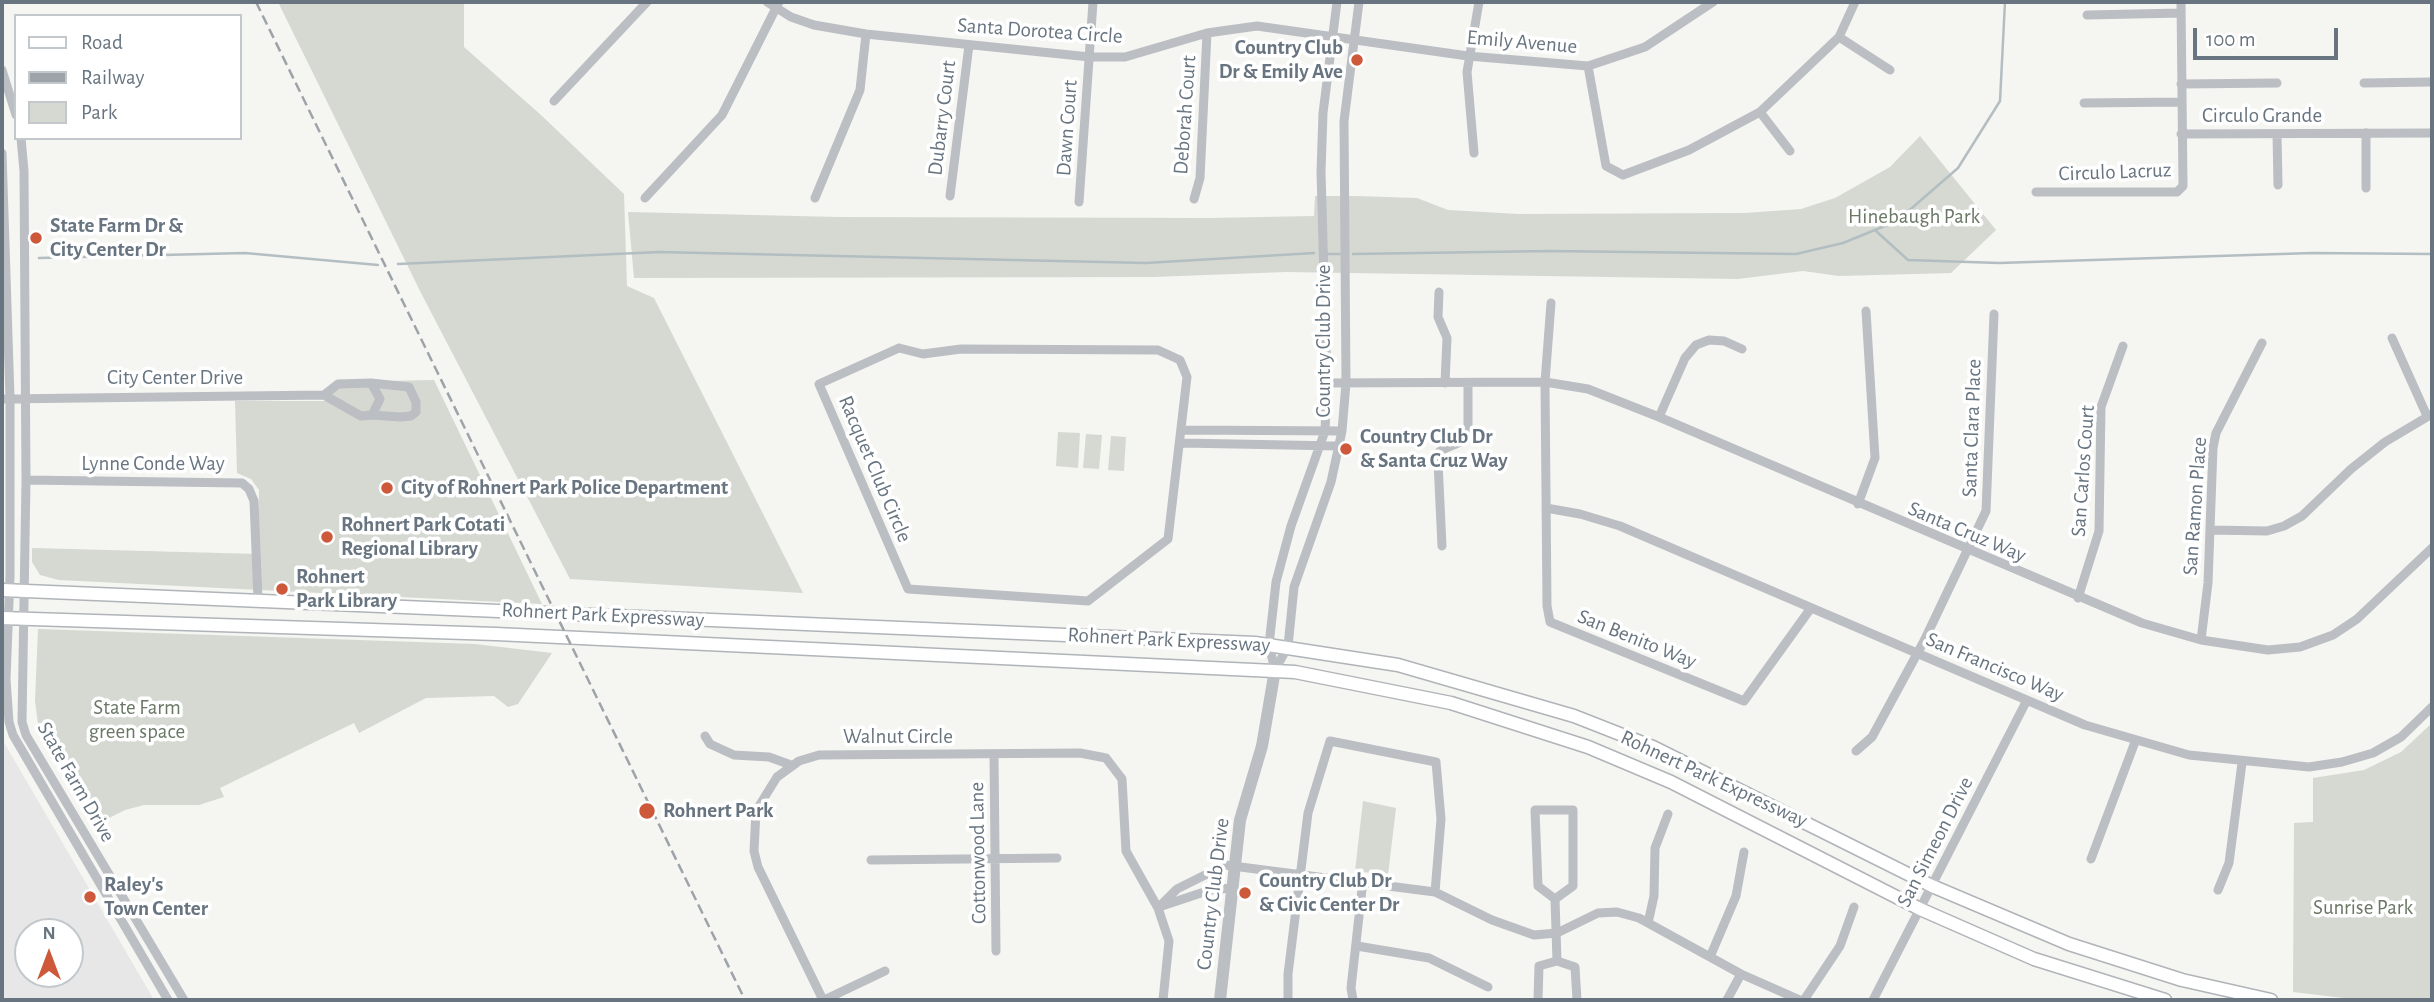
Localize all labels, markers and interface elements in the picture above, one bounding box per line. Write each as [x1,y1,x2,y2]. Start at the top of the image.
street label: Santa Dorotea Circle [957,13,1123,49]
legend [14,14,242,140]
scale bar [2196,14,2341,58]
street label: Emily Avenue [1466,25,1578,59]
text: 100 m [2206,29,2256,50]
text: Road [81,32,123,53]
place label: Country Club Dr & Emily Ave [1219,35,1343,85]
marker: Country Club Dr & Emily Ave [1349,52,1365,68]
street label: Deborah Court [1168,54,1202,176]
street label: Dubarry Court [922,59,962,177]
text: Railway [81,67,144,88]
street label: Dawn Court [1051,79,1083,177]
text: Park [81,102,117,123]
street label: Circulo Grande [2202,103,2322,129]
street label: Circulo Lacruz [2058,157,2172,187]
park label: Hinebaugh Park [1848,204,1980,230]
place label: State Farm Dr & City Center Dr [50,213,183,263]
marker: State Farm Dr & City Center Dr [28,230,44,246]
street label: Country Club Drive [1311,264,1337,418]
street label: Santa Clara Place [1957,358,1987,498]
street label: City Center Drive [107,365,243,391]
street label: Racquet Club Circle [833,392,917,546]
street label: San Carlos Court [2066,404,2100,538]
place label: Country Club Dr & Santa Cruz Way [1360,424,1508,474]
street label: San Ramon Place [2178,436,2212,576]
marker: Country Club Dr & Santa Cruz Way [1338,441,1354,457]
street label: Lynne Conde Way [81,451,225,477]
place label: City of Rohnert Park Police Department [401,475,728,501]
marker: City of Rohnert Park Police Department [379,480,395,496]
street label: Santa Cruz Way [1904,496,2030,568]
place label: Rohnert Park Cotati Regional Library [341,512,505,562]
marker: Rohnert Park Cotati Regional Library [319,529,335,545]
place label: Rohnert Park Library [296,564,397,614]
marker: Rohnert Park Library [274,581,290,597]
street label: Rohnert Park Expressway [501,597,705,633]
street label: San Benito Way [1574,604,1700,674]
street label: Rohnert Park Expressway [1067,622,1271,658]
street label: San Francisco Way [1922,627,2068,707]
park label: State Farm green space [89,695,185,745]
street label: State Farm Drive [31,717,121,847]
street label: Walnut Circle [843,724,953,750]
street label: Rohnert Park Expressway [1617,725,1811,833]
street label: San Simeon Drive [1891,773,1979,911]
street label: Cottonwood Lane [964,782,992,924]
place label: Rohnert Park [663,798,773,824]
marker: Rohnert Park [637,801,657,821]
street label: Country Club Drive [1191,817,1235,971]
place label: Country Club Dr & Civic Center Dr [1259,868,1399,918]
place label: Raley's Town Center [104,872,208,922]
marker: Country Club Dr & Civic Center Dr [1237,885,1253,901]
marker: Raley's Town Center [82,889,98,905]
park label: Sunrise Park [2313,895,2413,921]
north arrow [14,918,84,988]
text: N [42,924,56,943]

